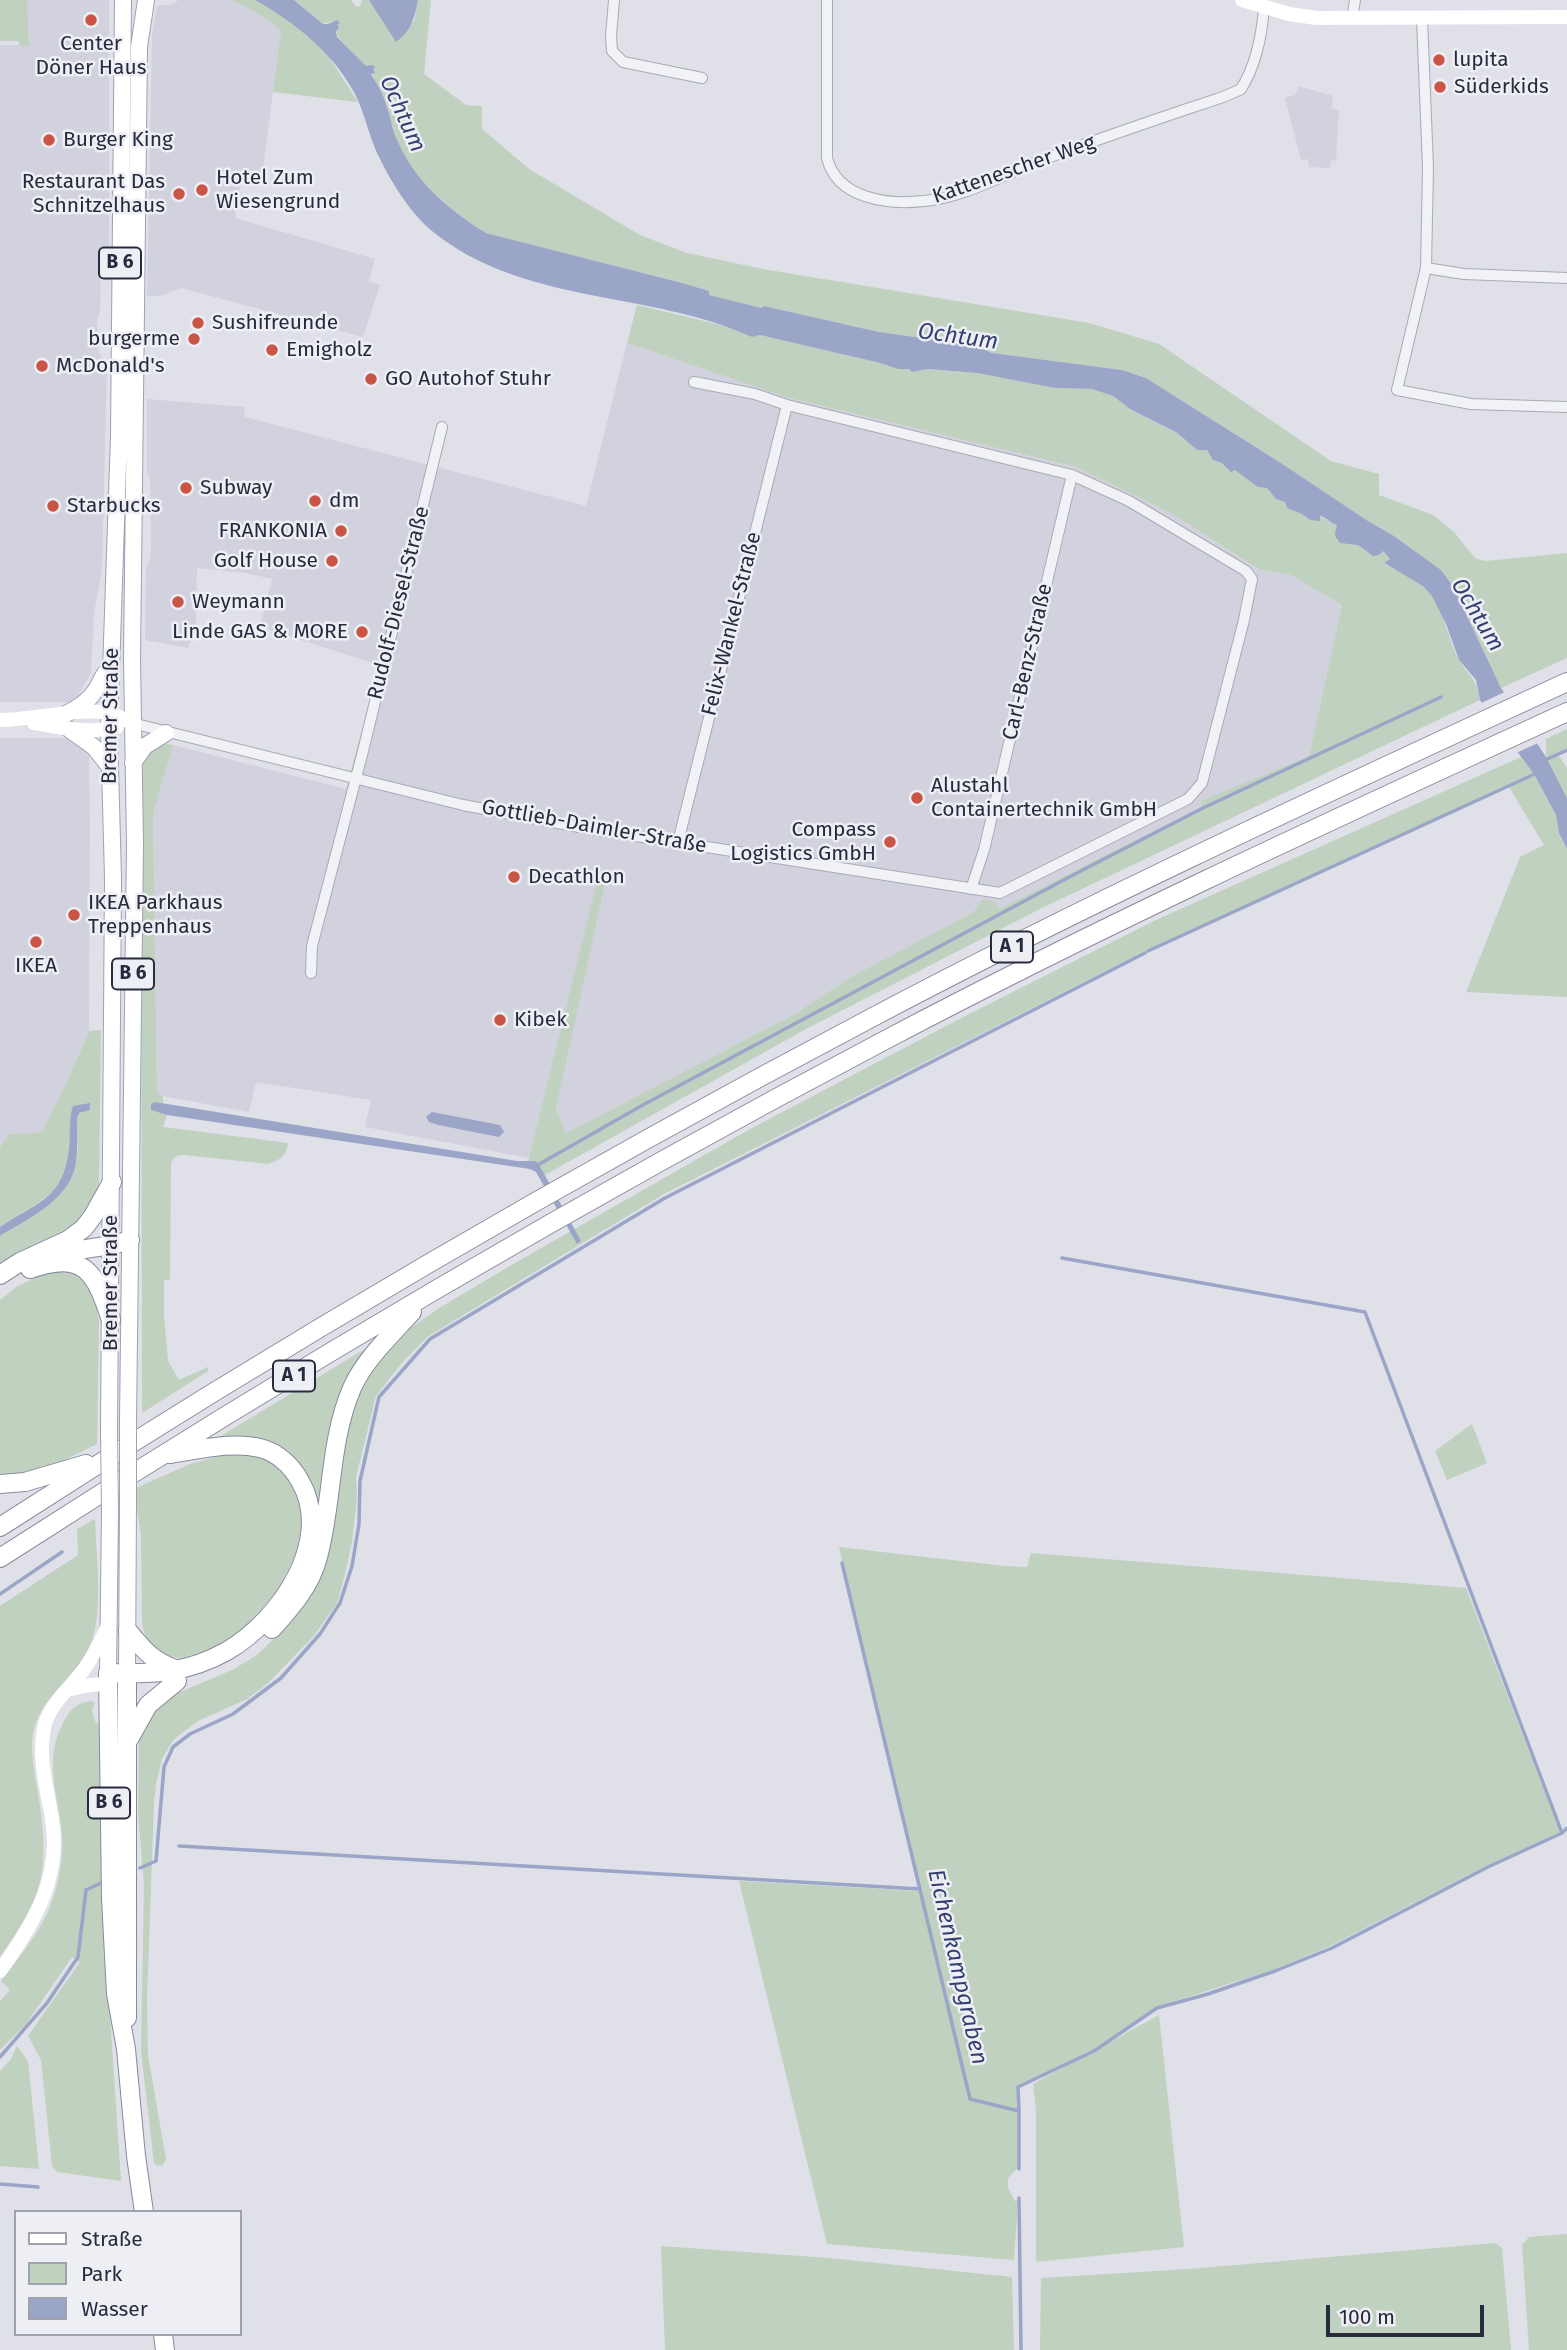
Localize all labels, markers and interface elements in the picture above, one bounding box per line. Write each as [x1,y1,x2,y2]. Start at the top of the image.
marker: Center Döner Haus [83,12,99,28]
place label: Center Döner Haus [36,31,146,81]
place label: lupita [1453,47,1509,73]
marker: lupita [1431,52,1447,68]
water label: Ochtum [373,71,431,157]
place label: Süderkids [1454,74,1549,100]
marker: Süderkids [1432,79,1448,95]
place label: Burger King [63,127,173,153]
street label: Kattenescher Weg [929,130,1099,210]
marker: Burger King [41,132,57,148]
place label: Hotel Zum Wiesengrund [216,165,340,215]
place label: Restaurant Das Schnitzelhaus [22,169,165,219]
marker: Hotel Zum Wiesengrund [194,182,210,198]
marker: Restaurant Das Schnitzelhaus [171,186,187,202]
road number: B 6 [99,247,141,278]
place label: Sushifreunde [212,310,338,336]
marker: Sushifreunde [190,315,206,331]
water label: Ochtum [916,318,1000,356]
place label: burgerme [88,326,180,352]
marker: burgerme [186,331,202,347]
place label: Emigholz [286,337,372,363]
marker: Emigholz [264,342,280,358]
place label: McDonald's [56,353,164,379]
marker: McDonald's [34,358,50,374]
place label: GO Autohof Stuhr [385,366,551,392]
marker: GO Autohof Stuhr [363,371,379,387]
place label: Subway [200,475,272,501]
marker: Subway [178,480,194,496]
place label: dm [329,488,360,514]
place label: Starbucks [67,493,161,519]
marker: dm [307,493,323,509]
marker: Starbucks [45,498,61,514]
street label: Rudolf-Diesel-Straße [363,504,435,702]
place label: FRANKONIA [218,518,327,544]
marker: FRANKONIA [333,523,349,539]
street label: Felix-Wankel-Straße [697,529,767,719]
place label: Golf House [214,548,318,574]
marker: Golf House [324,553,340,569]
water label: Ochtum [1444,573,1510,657]
street label: Carl-Benz-Straße [998,581,1058,743]
place label: Weymann [192,589,285,615]
marker: Weymann [170,594,186,610]
place label: Linde GAS & MORE [172,619,348,645]
marker: Linde GAS & MORE [354,624,370,640]
street label: Bremer Straße [97,648,125,784]
place label: Alustahl Containertechnik GmbH [931,773,1157,823]
marker: Alustahl Containertechnik GmbH [909,790,925,806]
street label: Gottlieb-Daimler-Straße [480,795,708,859]
place label: Compass Logistics GmbH [730,817,876,867]
marker: Compass Logistics GmbH [882,834,898,850]
place label: Decathlon [528,864,625,890]
marker: Decathlon [506,869,522,885]
place label: IKEA Parkhaus Treppenhaus [88,890,222,940]
marker: IKEA Parkhaus Treppenhaus [66,907,82,923]
road number: A 1 [991,931,1033,962]
marker: IKEA [28,934,44,950]
place label: IKEA [15,953,57,979]
road number: B 6 [112,958,154,990]
place label: Kibek [514,1007,567,1033]
marker: Kibek [492,1012,508,1028]
street label: Bremer Straße [98,1215,124,1351]
road number: A 1 [273,1360,315,1392]
road number: B 6 [88,1787,130,1818]
water label: Eichenkampgraben [921,1867,993,2067]
legend [14,2210,242,2336]
text: Straße [81,2226,143,2252]
text: Park [81,2261,122,2287]
scale bar [1329,2290,1486,2334]
text: Wasser [81,2296,148,2322]
text: 100 m [1339,2304,1395,2330]

